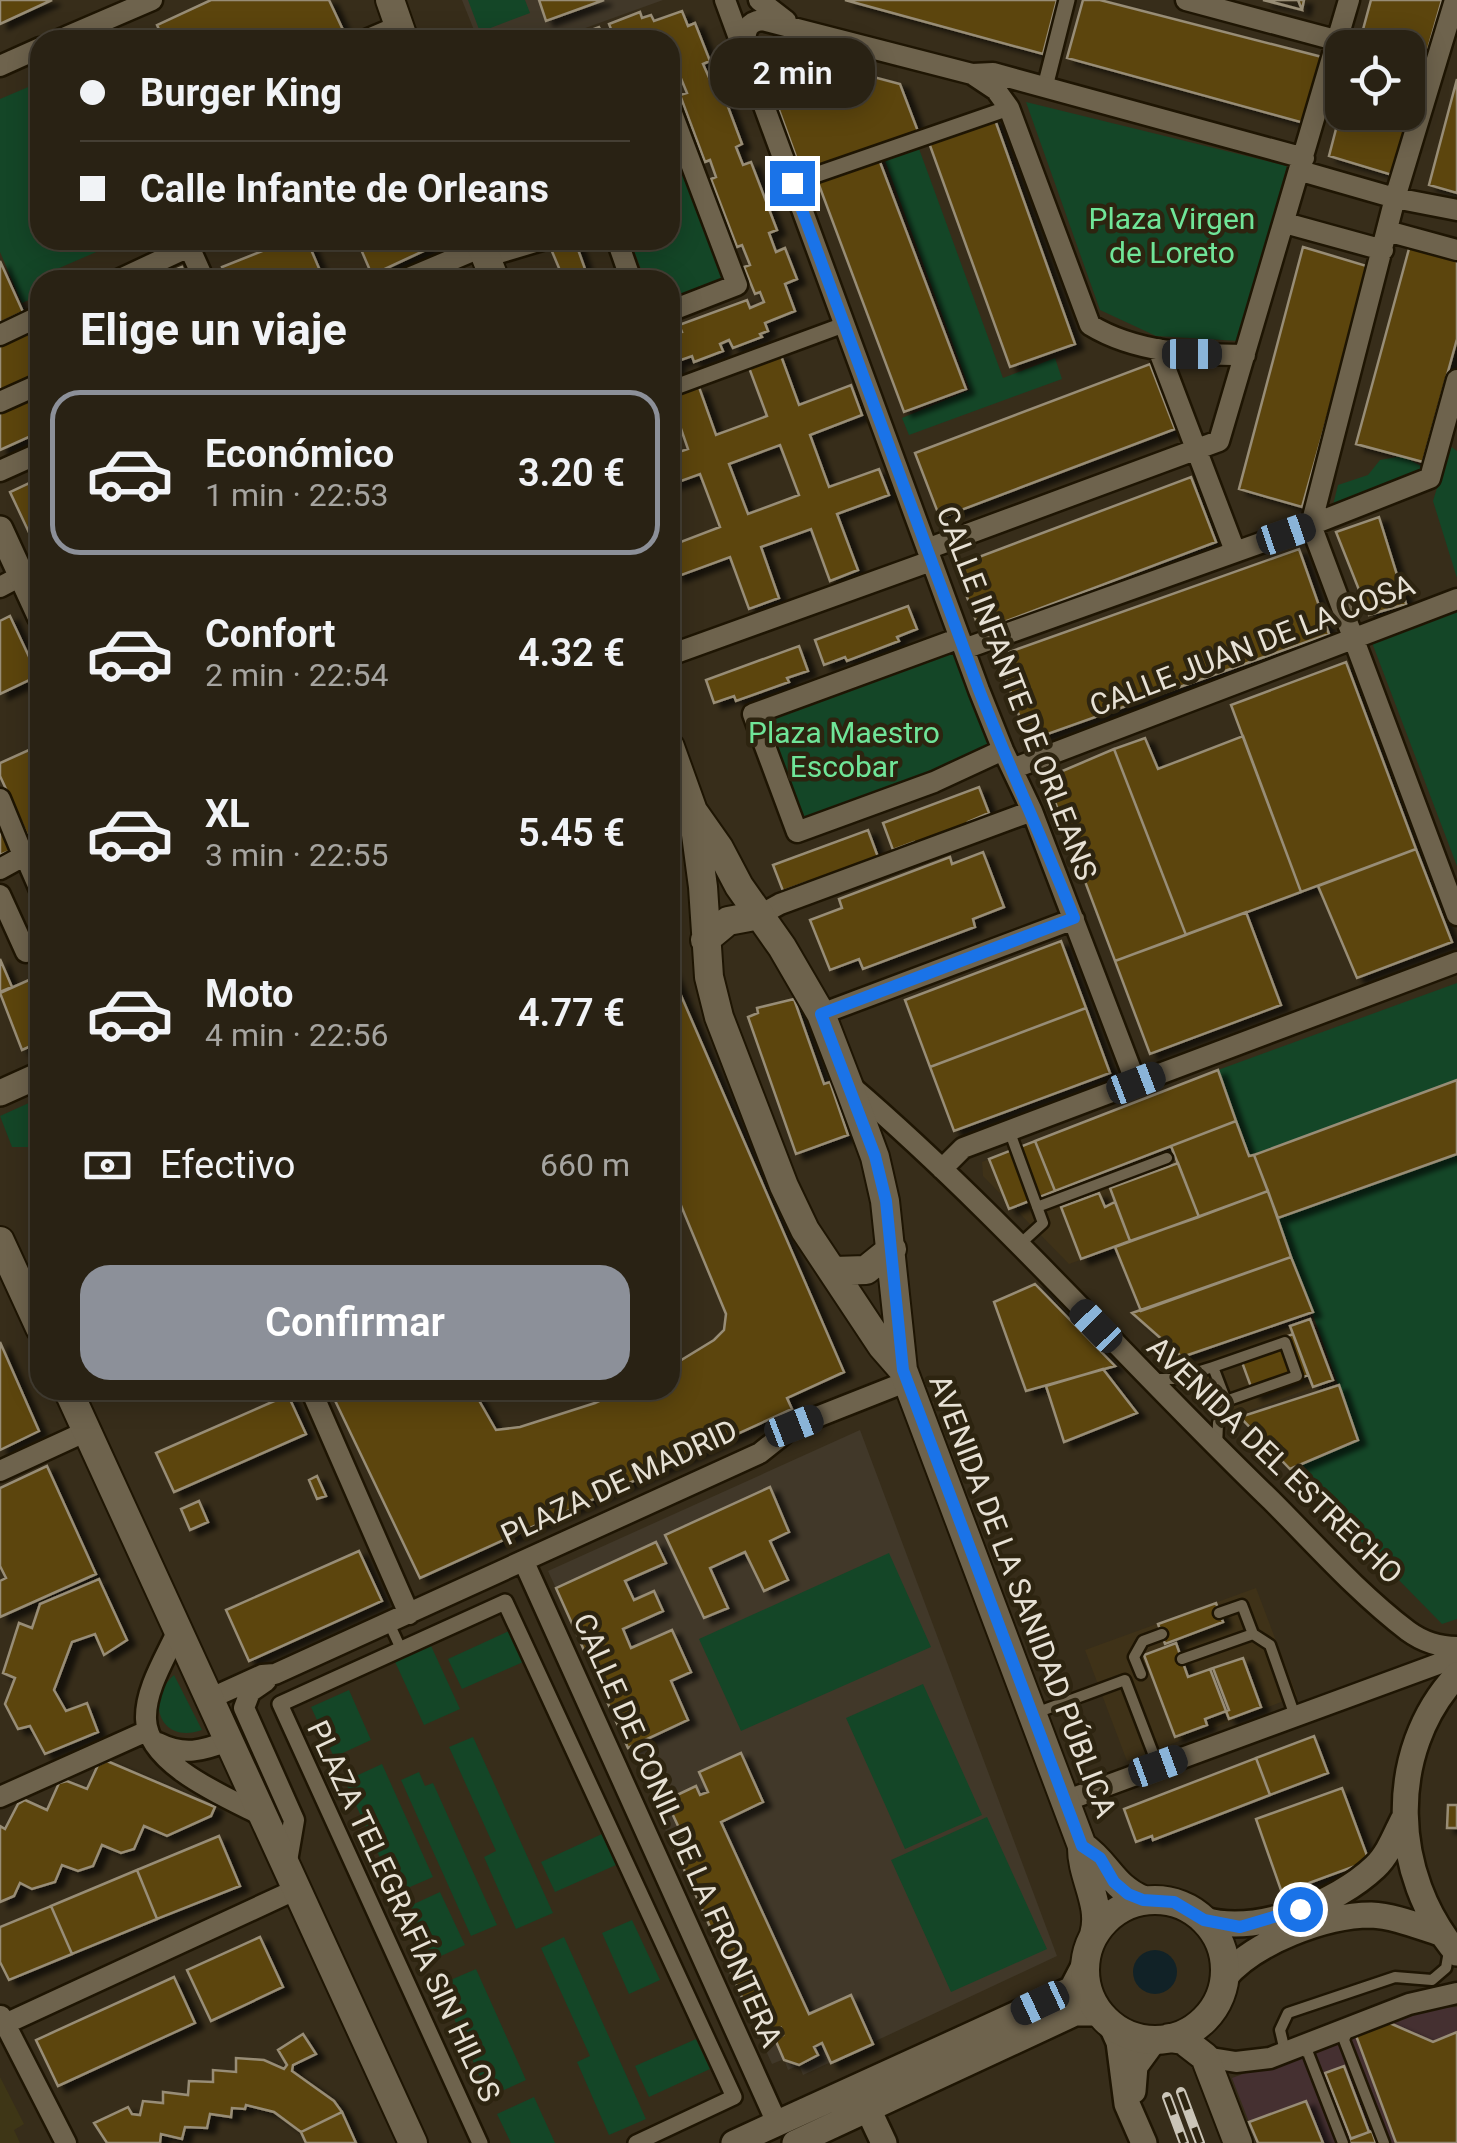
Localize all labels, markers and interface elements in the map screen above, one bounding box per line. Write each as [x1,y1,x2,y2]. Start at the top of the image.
map controls [1325,30,1425,130]
button: locate [1325,30,1425,130]
callout: 2 min [710,38,874,108]
text: 2 min [752,54,833,92]
text: Burger King [140,71,342,115]
route end [770,161,815,206]
text: Calle Infante de Orleans [140,167,549,211]
park label: Plaza Virgen de Loreto [1089,201,1255,270]
text: Elige un viaje [80,303,347,356]
car [1162,339,1222,369]
icon: car [85,428,175,518]
text: Económico [205,432,394,476]
text: 3.20 € [518,451,625,495]
text: 1 min · 22:53 [205,476,388,514]
street label: CALLE INFANTE DE ORLEANS [929,501,1105,885]
car [1253,510,1319,558]
street label: CALLE JUAN DE LA COSA [1085,567,1420,723]
icon: car [85,608,175,698]
text: Confort [205,612,335,656]
text: 4.32 € [518,631,625,675]
text: 2 min · 22:54 [205,656,388,694]
park label: Plaza Maestro Escobar [748,715,940,784]
icon: car [85,788,175,878]
text: XL [205,792,250,836]
text: 5.45 € [518,811,625,855]
text: 3 min · 22:55 [205,836,388,874]
icon: car [85,968,175,1058]
text: Moto [205,972,294,1016]
text: 4.77 € [518,991,625,1035]
text: 4 min · 22:56 [205,1016,388,1054]
car [1103,1058,1169,1108]
icon: cash [80,1138,135,1193]
text: Efectivo [160,1143,296,1187]
text: 660 m [540,1146,630,1184]
button: Confirmar [80,1265,630,1380]
car [1064,1294,1128,1358]
street label: AVENIDA DEL ESTRECHO [1140,1329,1410,1591]
street label: AVENIDA DE LA SANIDAD PÚBLICA [922,1370,1124,1823]
car [761,1401,827,1451]
street label: PLAZA DE MADRID [495,1412,743,1552]
street label: CALLE DE CONIL DE LA FRONTERA [566,1608,790,2053]
street label: PLAZA TELEGRAFÍA SIN HILOS [300,1715,508,2107]
car [1125,1742,1191,1790]
route start [1278,1887,1323,1932]
car [1006,1977,1074,2029]

